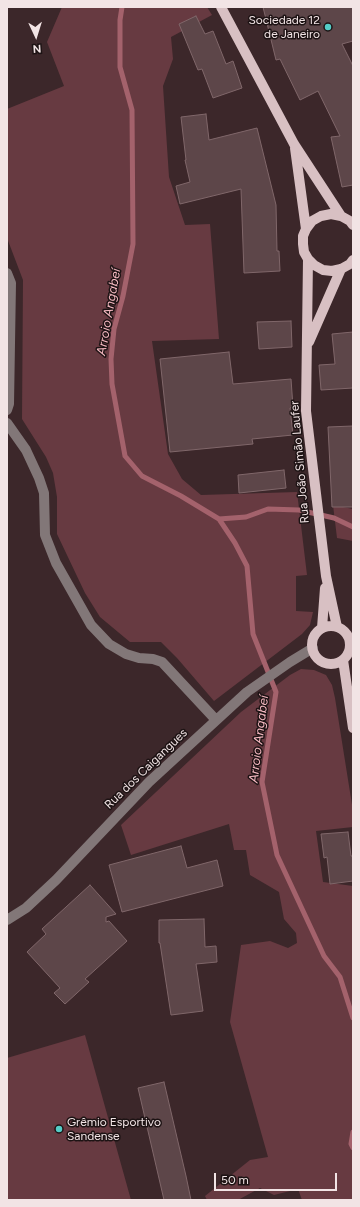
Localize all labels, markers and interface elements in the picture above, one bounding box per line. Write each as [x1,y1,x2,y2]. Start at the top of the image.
place label: Sociedade 12 de Janeiro [248,13,320,41]
north arrow [16,16,56,56]
marker: Sociedade 12 de Janeiro [323,22,333,32]
text: N [32,42,42,55]
water label: Arroio Angabeí [94,267,124,357]
street label: Rua João Simão Laufer [287,400,313,524]
water label: Arroio Angabeí [246,694,272,784]
street label: Rua dos Caigangues [102,726,190,812]
place label: Grêmio Esportivo Sandense [67,1115,161,1143]
marker: Grêmio Esportivo Sandense [54,1124,64,1134]
scale bar [216,1165,339,1191]
text: 50 m [221,1173,249,1187]

